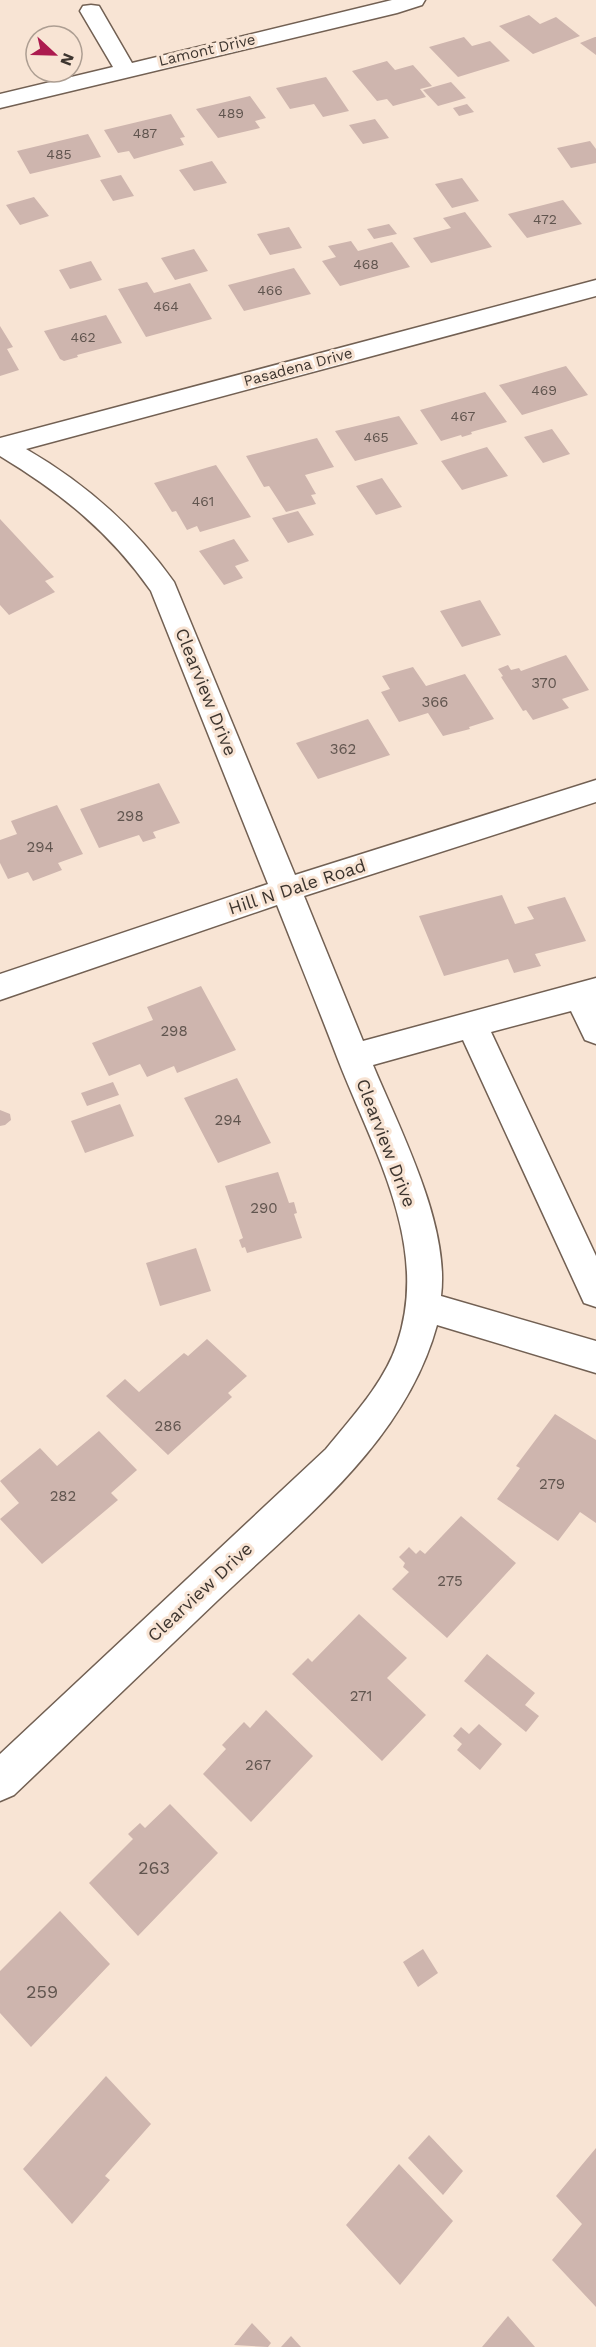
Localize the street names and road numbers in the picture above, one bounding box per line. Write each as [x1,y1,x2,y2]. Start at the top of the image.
street label: Lamont Drive [157,30,257,70]
street label: Pasadena Drive [242,344,354,390]
street label: Clearview Drive [171,625,242,759]
street label: Hill N Dale Road [226,854,368,919]
street label: Clearview Drive [352,1076,421,1210]
street label: Clearview Drive [143,1538,256,1646]

